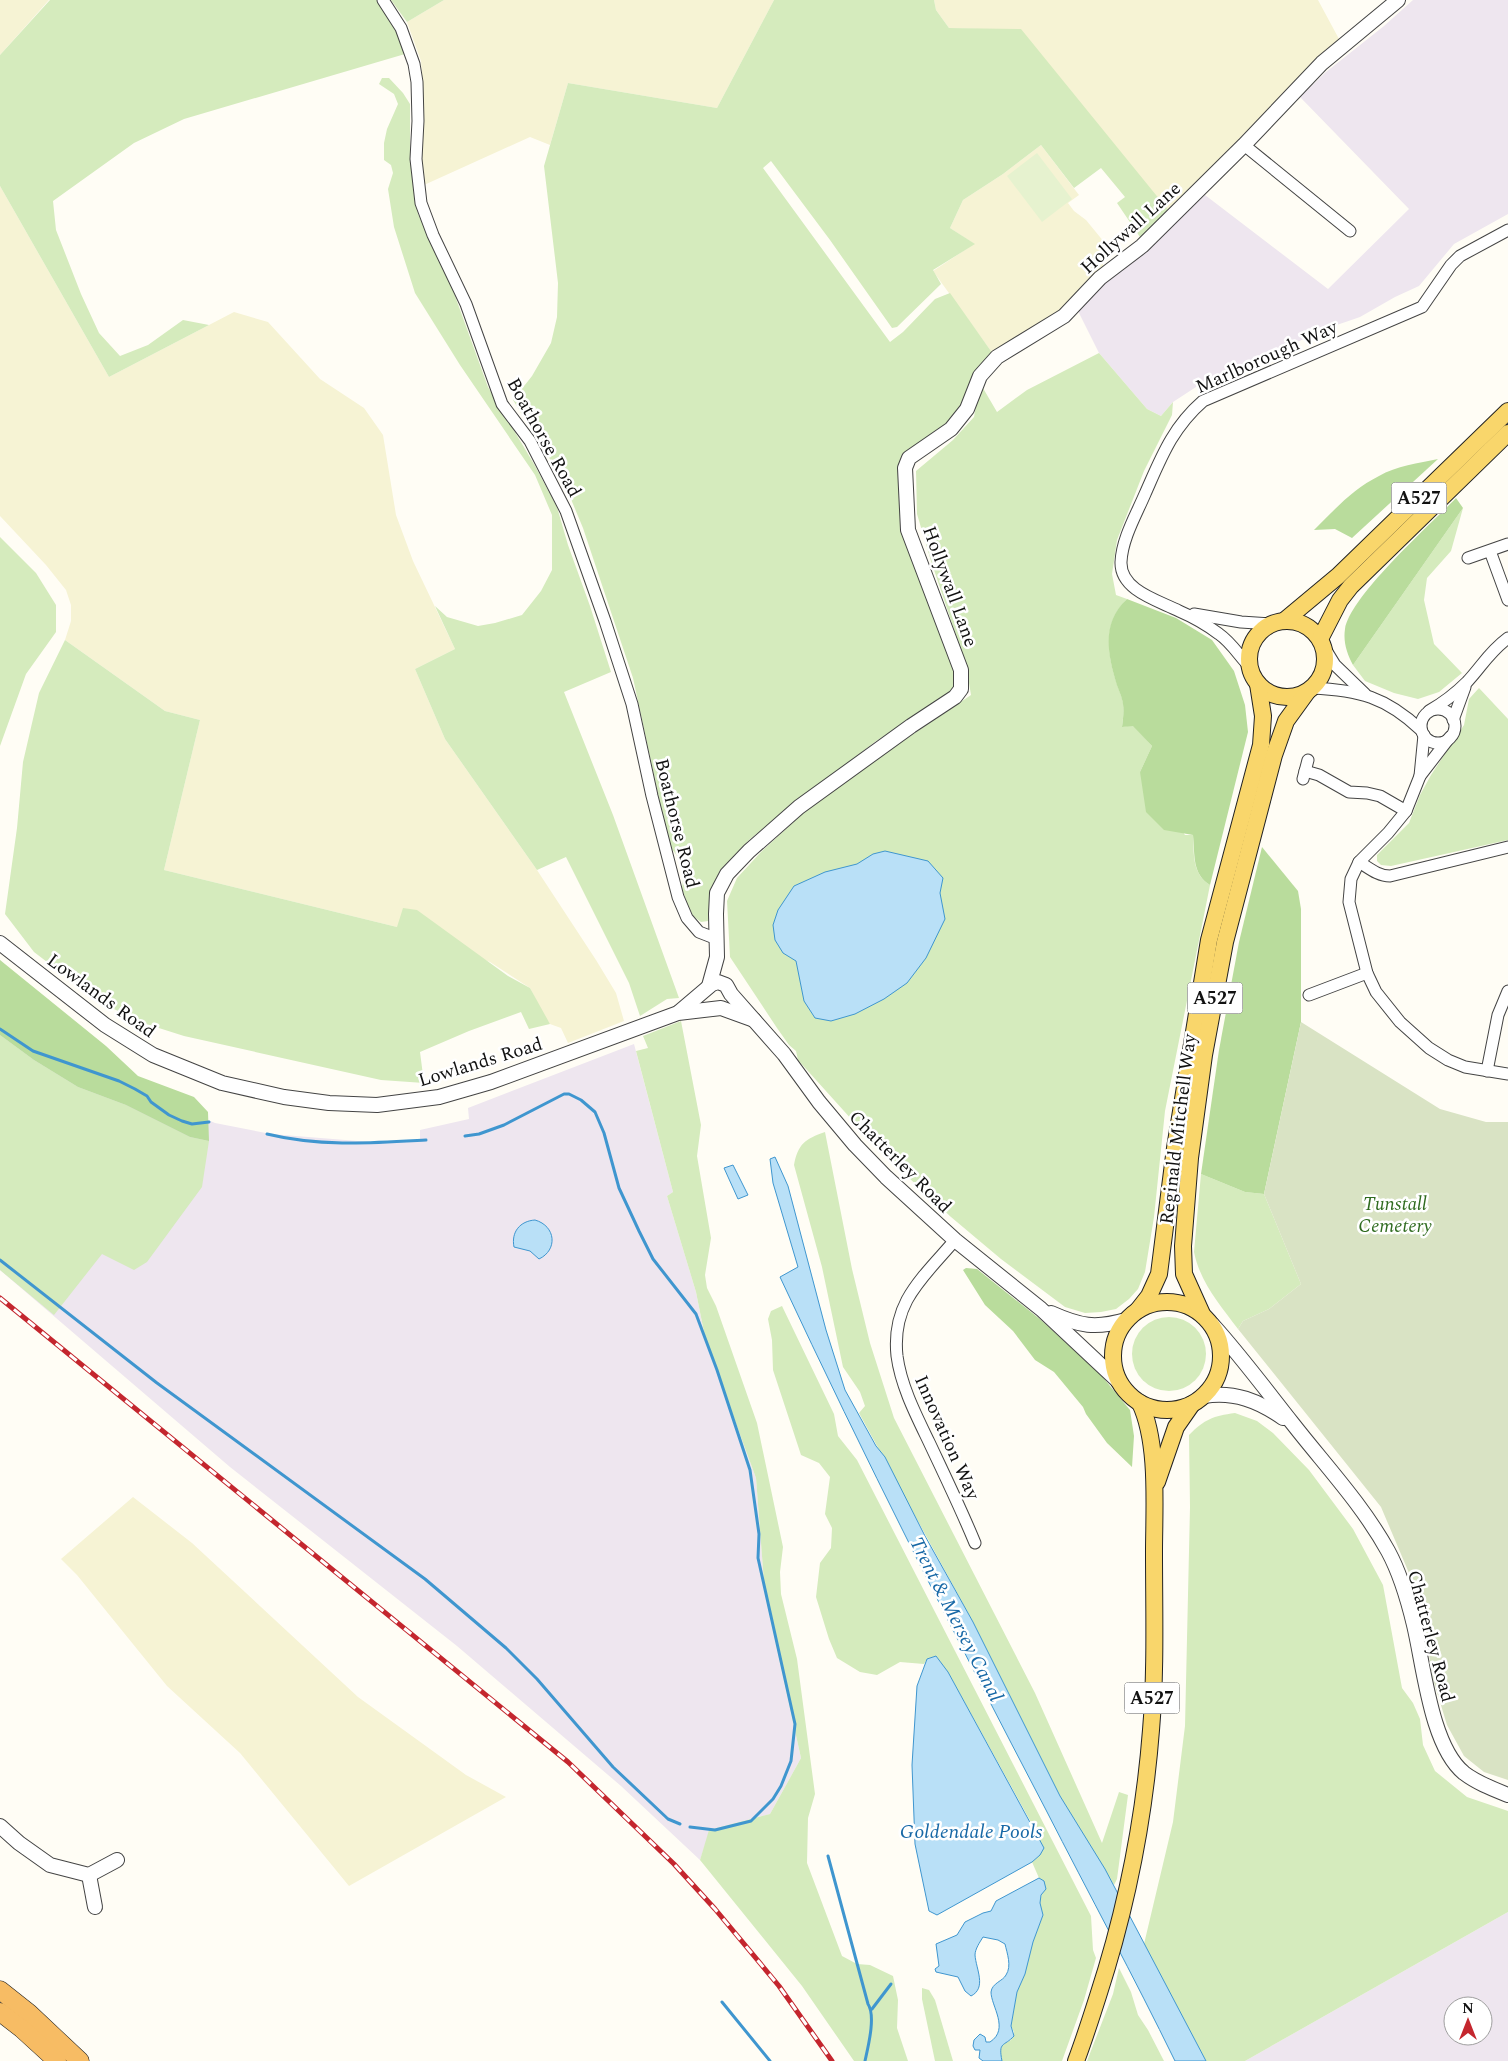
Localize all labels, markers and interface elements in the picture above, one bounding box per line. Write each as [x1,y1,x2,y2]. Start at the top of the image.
street label: Hollywall Lane [1074,175,1188,281]
street label: Marlborough Way [1191,313,1343,402]
street label: Boathorse Road [499,373,589,503]
road number: A527 [1392,482,1446,514]
street label: Hollywall Lane [914,522,985,651]
street label: Boathorse Road [646,755,707,891]
street label: Lowlands Road [40,947,162,1046]
road number: A527 [1188,982,1242,1014]
street label: Lowlands Road [415,1030,546,1095]
street label: Reginald Mitchell Way [1152,1031,1205,1226]
street label: Chatterley Road [842,1104,958,1220]
park label: Tunstall Cemetery [1358,1190,1432,1241]
street label: Innovation Way [906,1371,987,1505]
water label: Trent & Mersey Canal [902,1532,1011,1707]
street label: Chatterley Road [1399,1567,1462,1706]
road number: A527 [1124,1682,1180,1714]
water label: Goldendale Pools [900,1817,1042,1847]
north arrow [1443,1996,1493,2046]
text: N [1462,1998,1474,2019]

